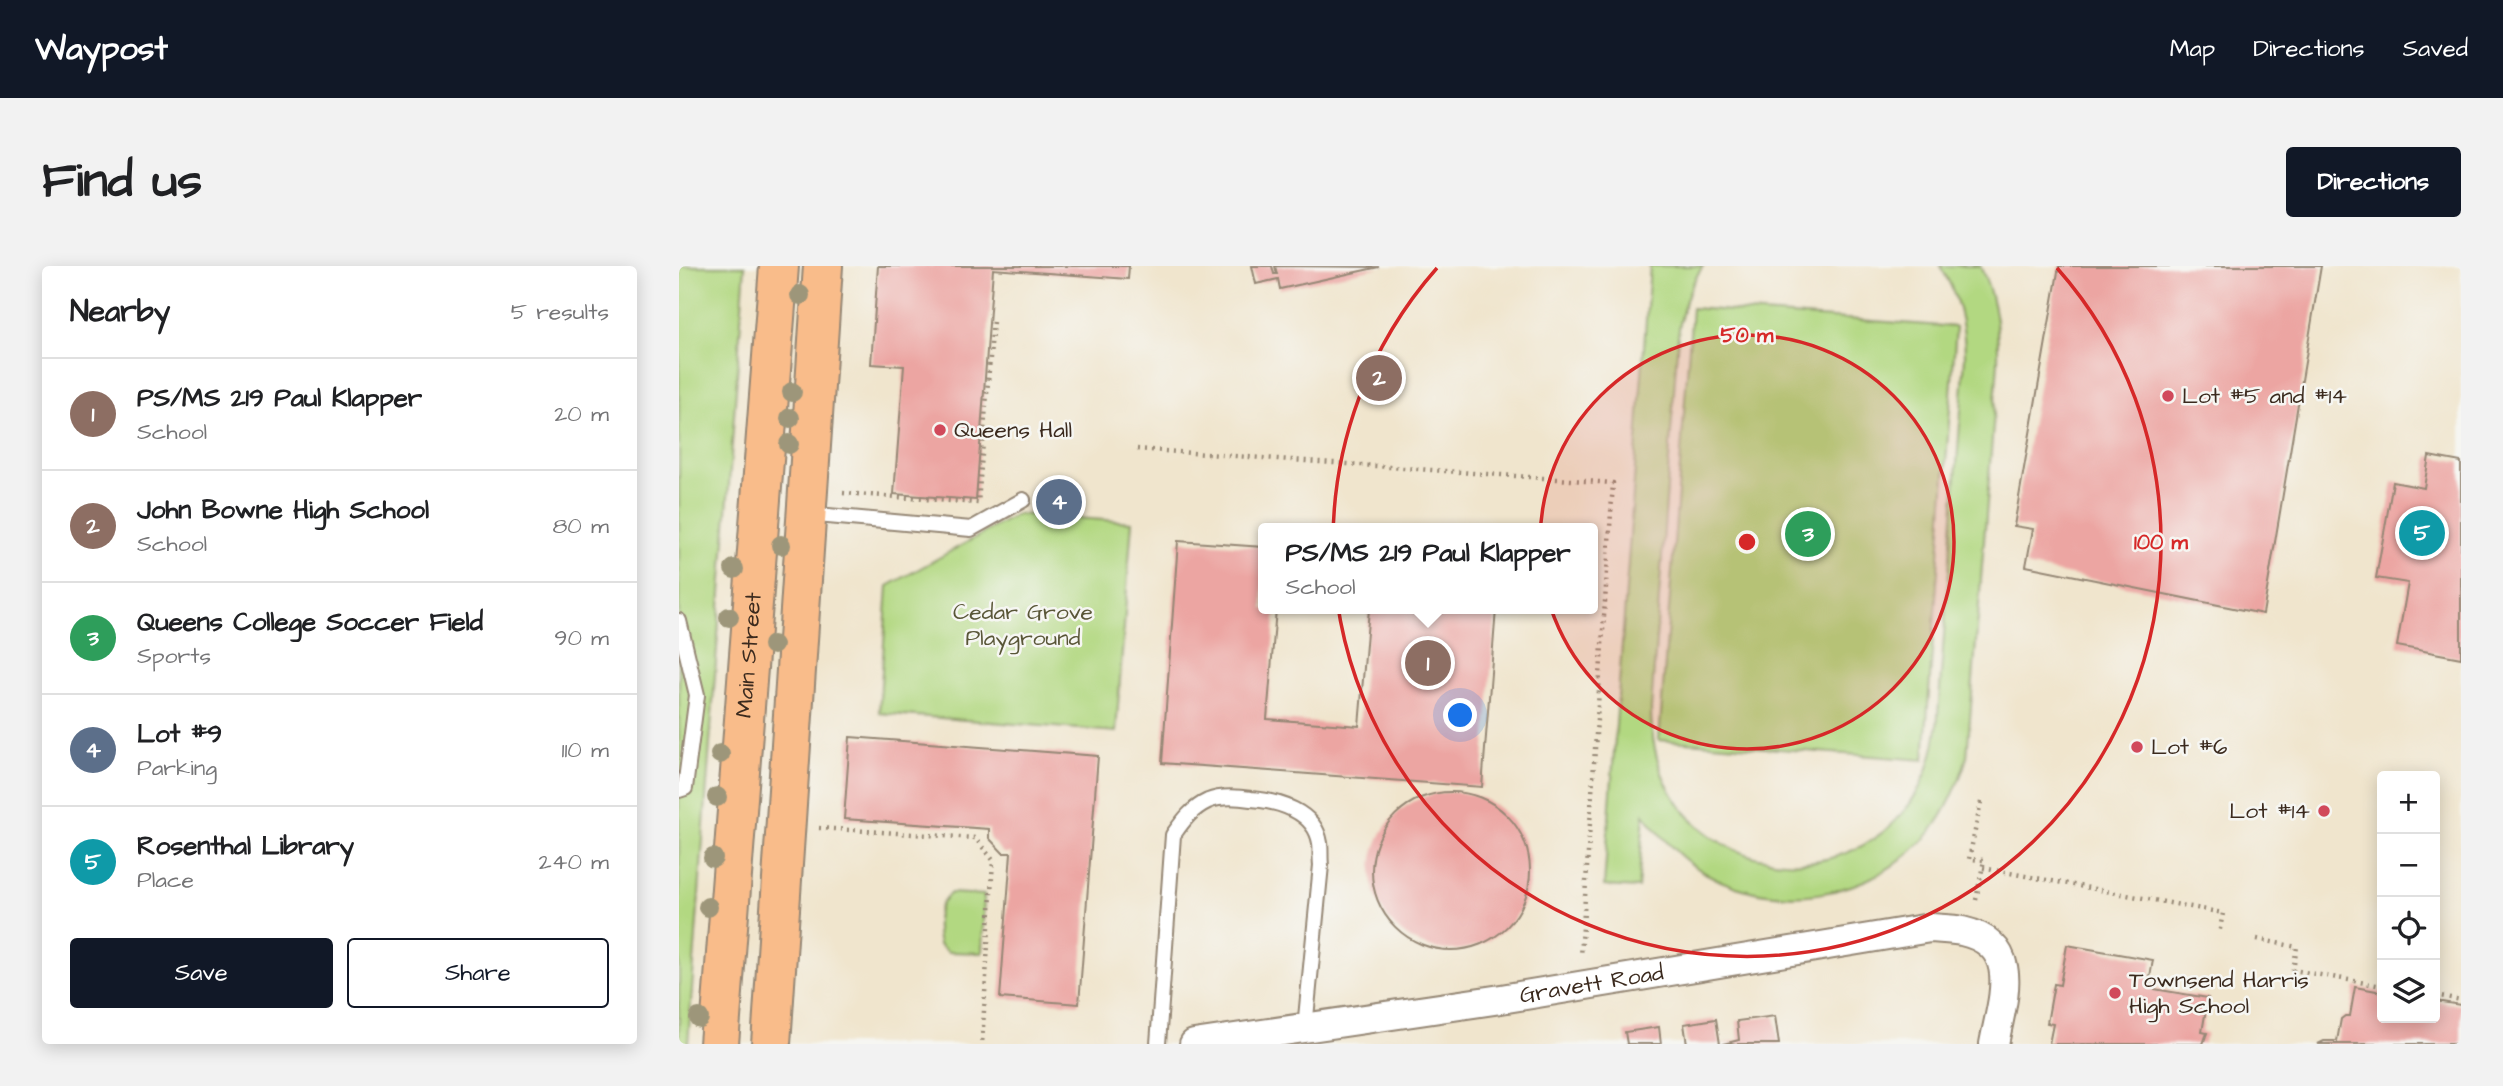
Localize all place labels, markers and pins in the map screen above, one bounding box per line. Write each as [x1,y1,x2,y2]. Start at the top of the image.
pin: 2 [1356,352,1402,404]
place label: Lot #5 and #14 [2182,380,2347,412]
marker: Lot #5 and #14 [2160,388,2176,404]
place label: Queens Hall [954,414,1072,446]
marker: Queens Hall [932,422,948,438]
pin: 4 [1036,476,1082,528]
pin: 5 [2399,507,2445,559]
pin: 3 [1785,508,1831,560]
centre of rings [1735,530,1759,554]
pin: 1 [1405,637,1451,689]
place label: Lot #6 [2151,731,2227,763]
marker: Lot #6 [2129,739,2145,755]
place label: Lot #14 [2229,795,2310,827]
marker: Lot #14 [2316,803,2332,819]
place label: Townsend Harris High School [2129,964,2309,1023]
marker: Townsend Harris High School [2107,985,2123,1001]

